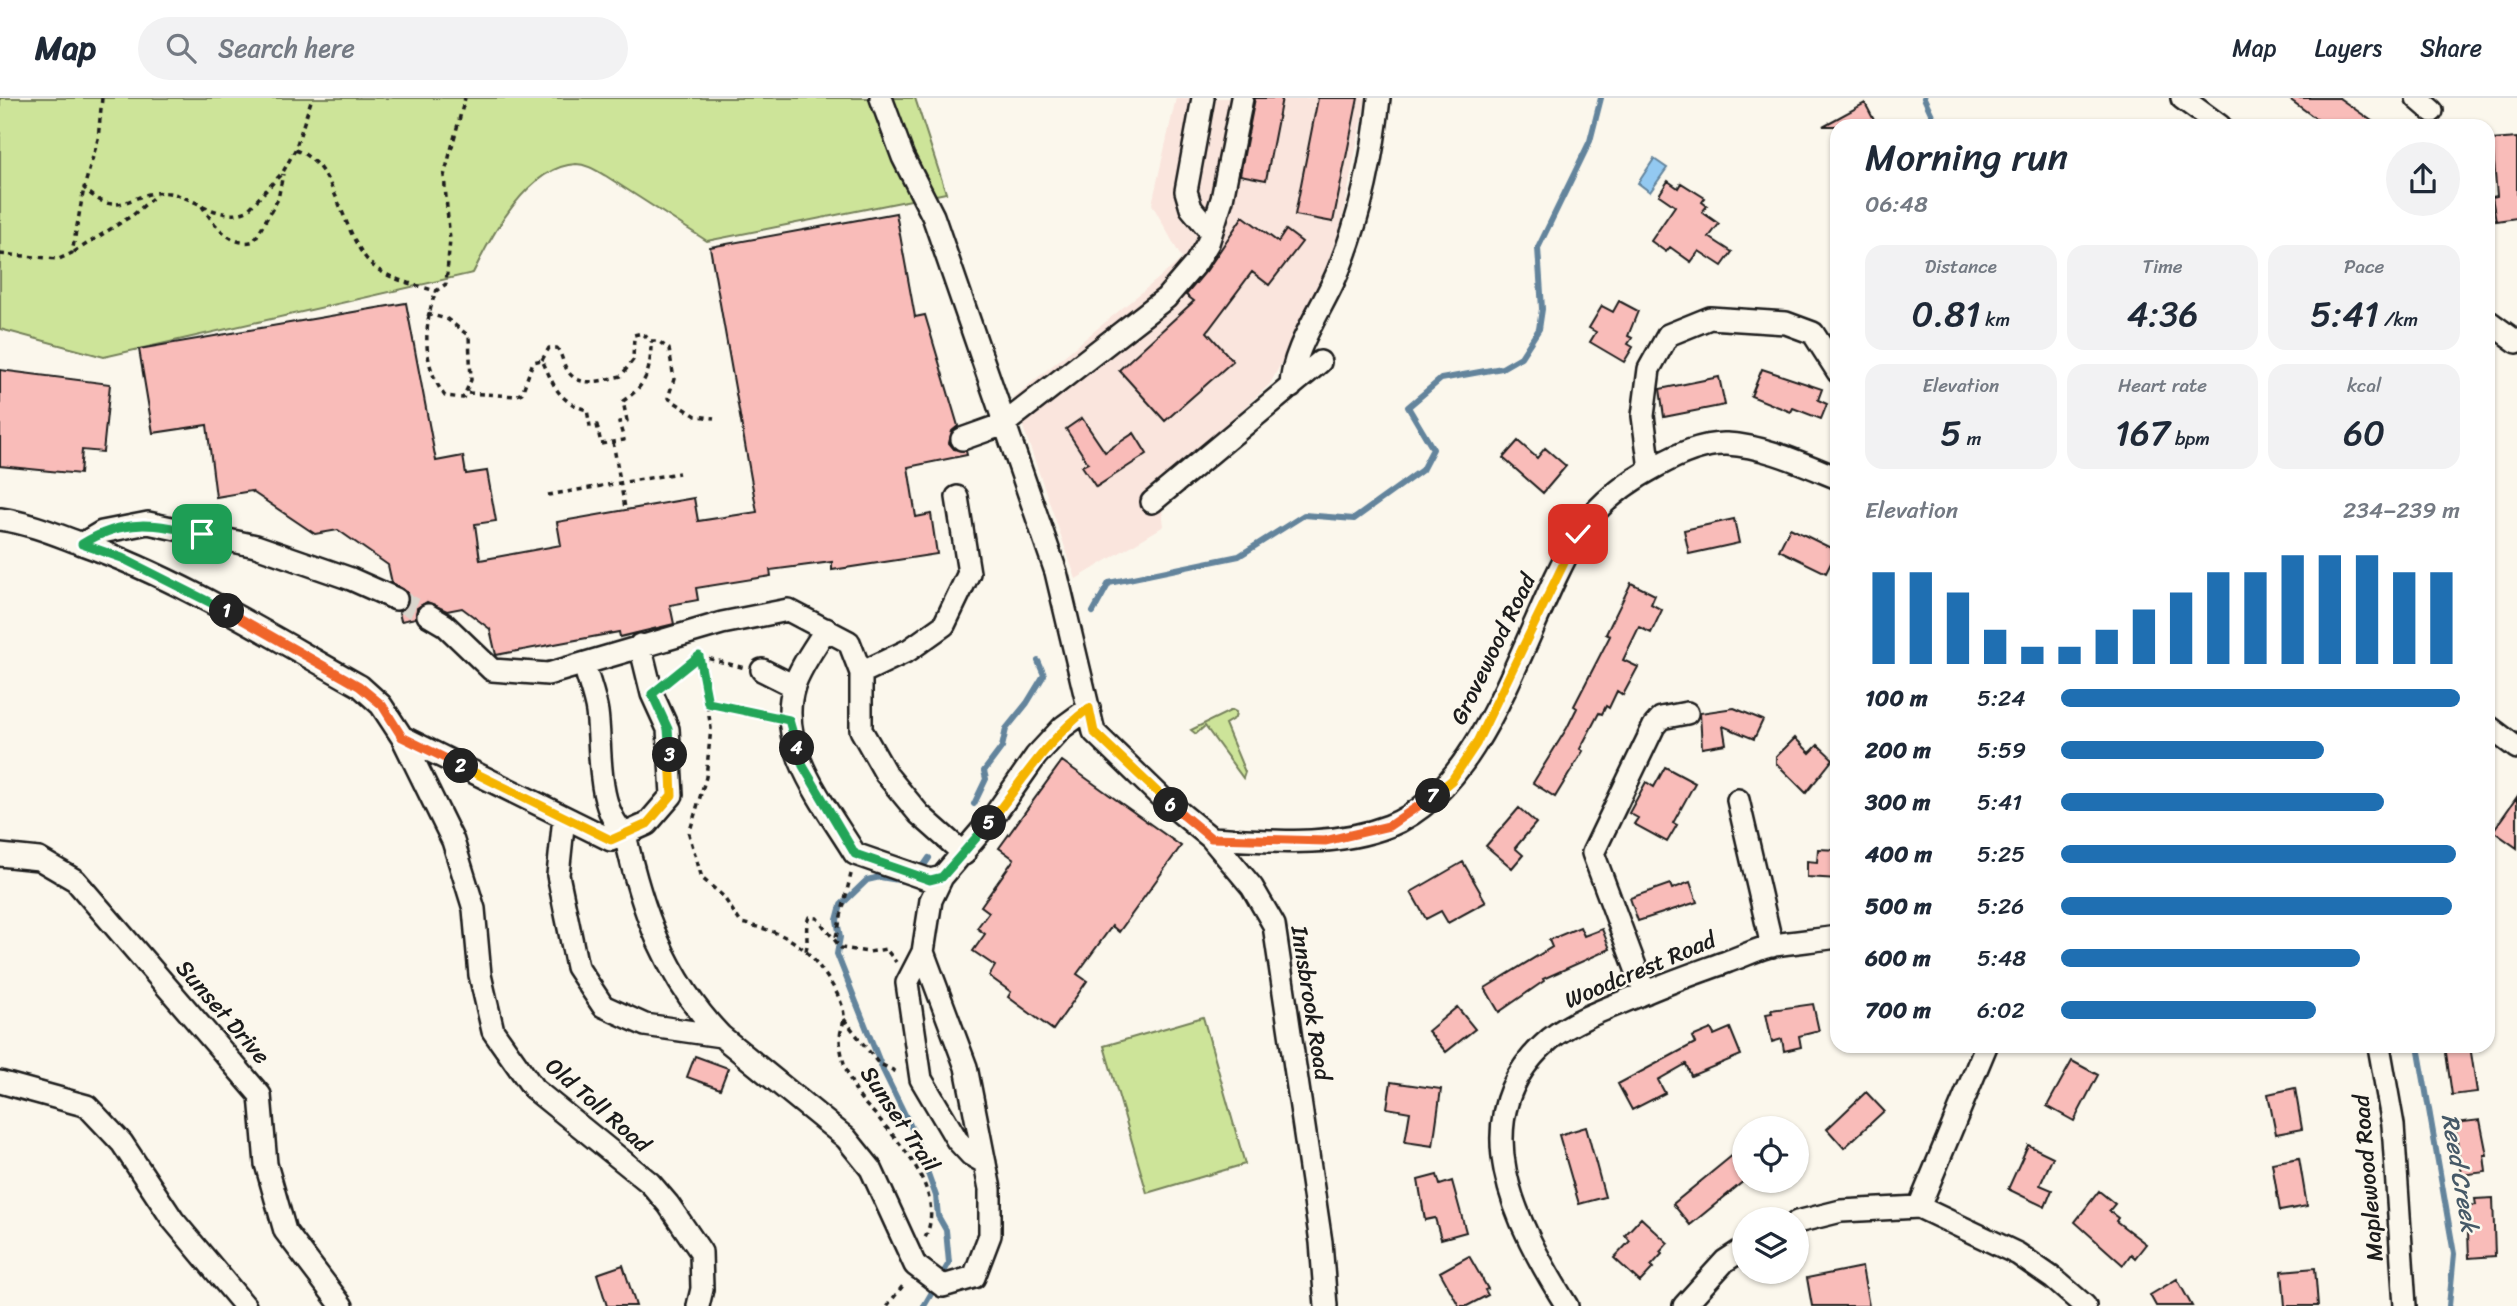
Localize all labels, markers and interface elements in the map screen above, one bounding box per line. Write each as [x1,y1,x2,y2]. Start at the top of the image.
search box [138,17,628,80]
text: Map [35,19,96,77]
text: Search here [218,25,355,71]
text: Map [2232,27,2277,69]
text: Layers [2315,27,2382,69]
text: Share [2420,27,2482,69]
icon: search [162,29,200,67]
text: Morning run [1865,124,2068,191]
button: share [2386,142,2460,216]
text: 06:48 [1865,184,1928,225]
text: Distance [1925,250,1997,283]
text: Time [2142,250,2183,283]
text: Pace [2344,250,2384,283]
text: 0.81 [1912,283,1980,345]
text: 4:36 [2127,283,2198,345]
text: 5:41 [2310,283,2379,345]
text: km [1980,303,2010,336]
text: /km [2379,303,2418,336]
text: Elevation [1922,369,1999,402]
text: Heart rate [2118,369,2207,402]
text: kcal [2347,369,2381,402]
text: 5 [1940,402,1962,464]
text: 167 [2115,402,2170,464]
text: 60 [2343,402,2385,464]
text: m [1962,422,1981,455]
text: bpm [2170,422,2210,455]
text: Elevation [1865,490,1958,531]
text: 234–239 m [2343,490,2460,531]
pin [172,504,232,564]
pin [1548,504,1608,564]
icon: arrive [183,515,221,553]
icon: check [1559,515,1597,553]
street label: Grovewood Road [1439,564,1548,732]
pin: 1 [210,594,244,628]
text: 1 [222,594,231,627]
text: 100 m [1865,678,1928,719]
text: 5:24 [1977,678,2026,719]
pin: 4 [780,730,814,766]
text: 200 m [1865,730,1931,771]
text: 5:59 [1977,730,2026,771]
text: 4 [791,731,802,764]
pin: 3 [652,738,688,772]
text: 3 [664,738,675,771]
pin: 2 [444,748,478,784]
text: 2 [455,749,466,782]
pin: 7 [1416,778,1450,814]
text: 7 [1427,779,1438,812]
text: 300 m [1865,782,1930,823]
text: 5:41 [1977,782,2022,823]
pin: 6 [1154,788,1188,822]
text: 6 [1165,788,1176,821]
pin: 5 [972,806,1006,840]
text: 5 [983,806,994,839]
text: 400 m [1865,834,1932,875]
text: 5:25 [1977,834,2025,875]
text: 500 m [1865,886,1932,927]
text: 5:26 [1977,886,2024,927]
street label: Woodcrest Road [1558,919,1724,1020]
street label: Innsbrook Road [1278,922,1344,1085]
text: 600 m [1865,938,1931,979]
text: 5:48 [1977,938,2026,979]
street label: Sunset Drive [165,950,281,1074]
text: 700 m [1865,990,1931,1031]
text: 6:02 [1977,990,2025,1031]
street label: Old Toll Road [535,1047,662,1164]
street label: Sunset Trail [849,1057,951,1181]
street label: Maplewood Road [2340,1091,2396,1263]
water label: Reed Creek [2429,1110,2491,1237]
map controls [1732,1116,1809,1284]
button: locate [1732,1116,1809,1193]
button: layers [1732,1207,1809,1284]

